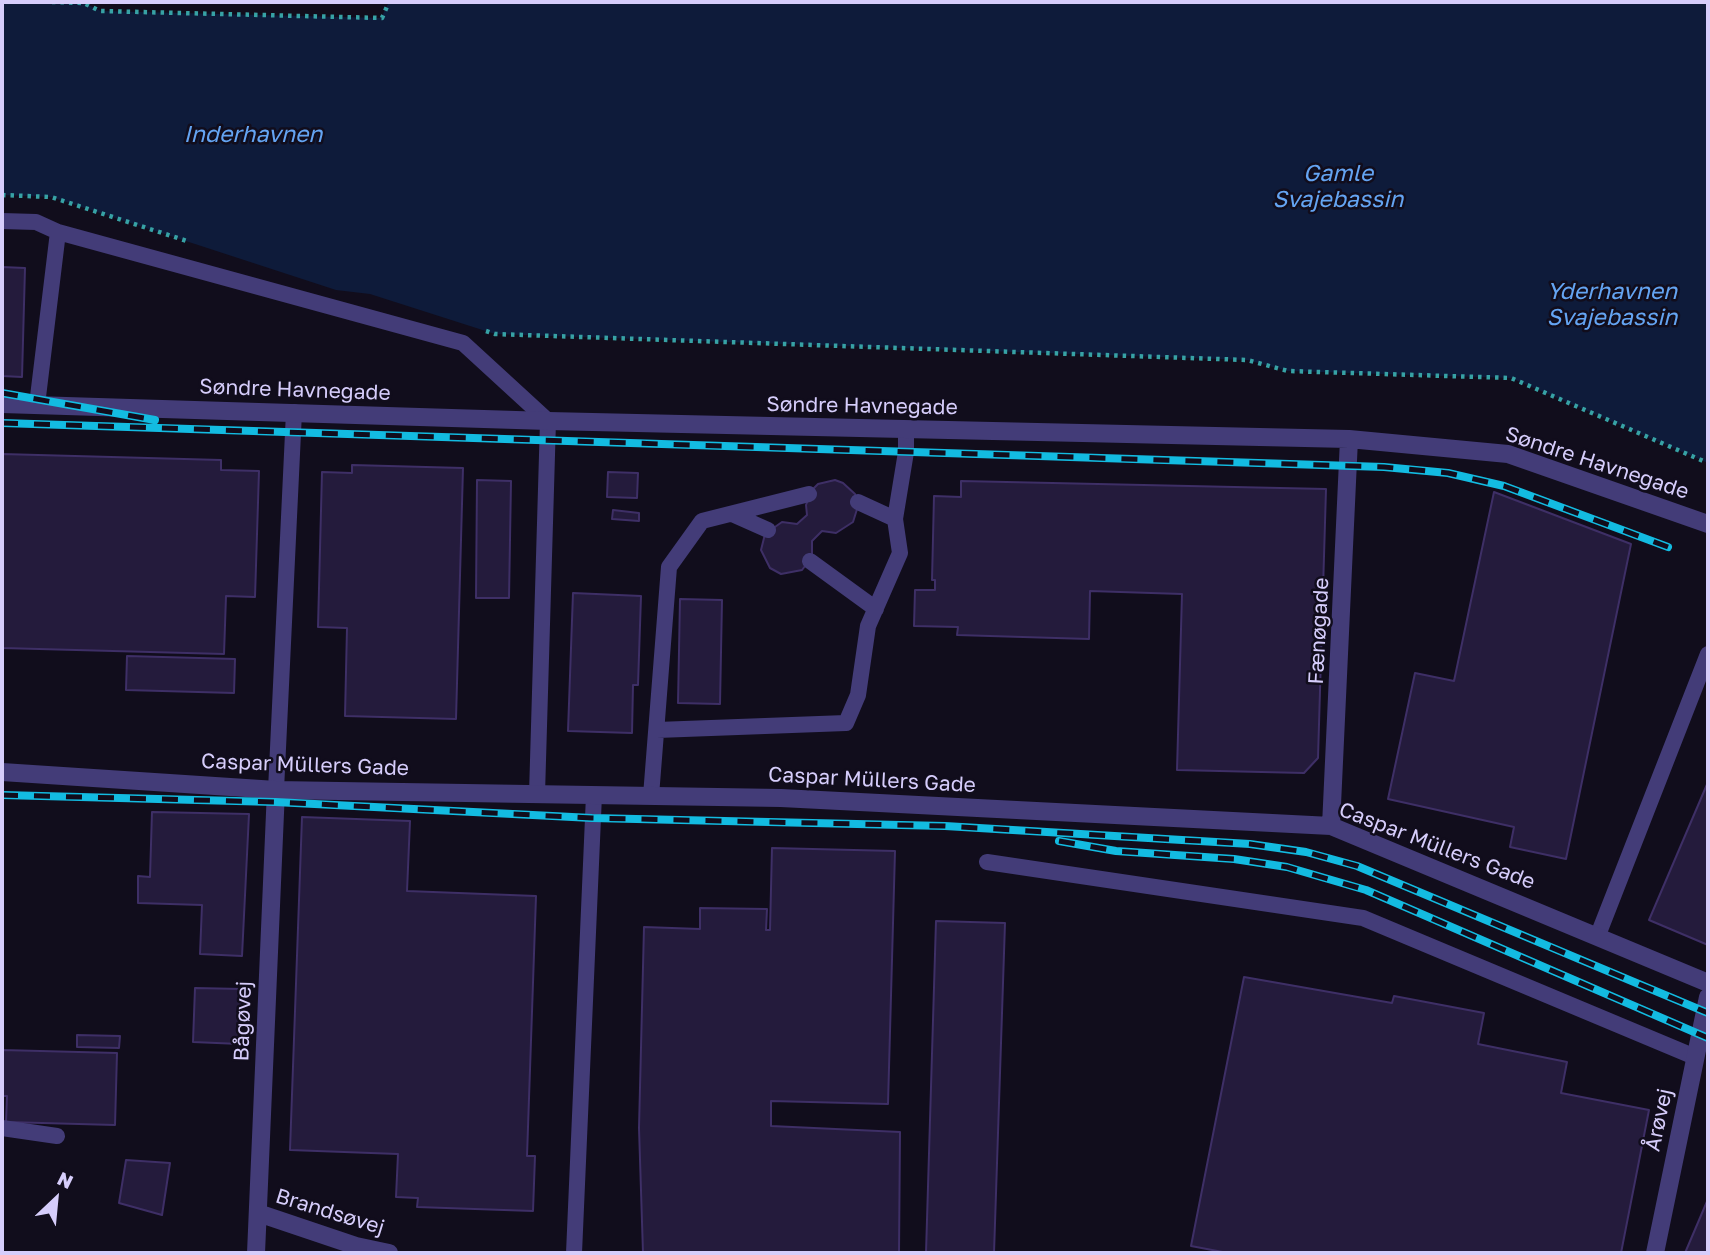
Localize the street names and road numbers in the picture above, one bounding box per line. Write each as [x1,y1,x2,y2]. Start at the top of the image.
street label: Søndre Havnegade [199,374,391,406]
street label: Søndre Havnegade [766,392,958,420]
street label: Søndre Havnegade [1502,421,1692,505]
street label: Fænøgade [1304,577,1334,685]
street label: Caspar Müllers Gade [201,749,409,781]
street label: Caspar Müllers Gade [767,762,977,798]
street label: Caspar Müllers Gade [1335,797,1539,895]
street label: Bågøvej [229,980,257,1062]
street label: Årøvej [1640,1086,1678,1154]
street label: Brandsøvej [273,1184,387,1240]

